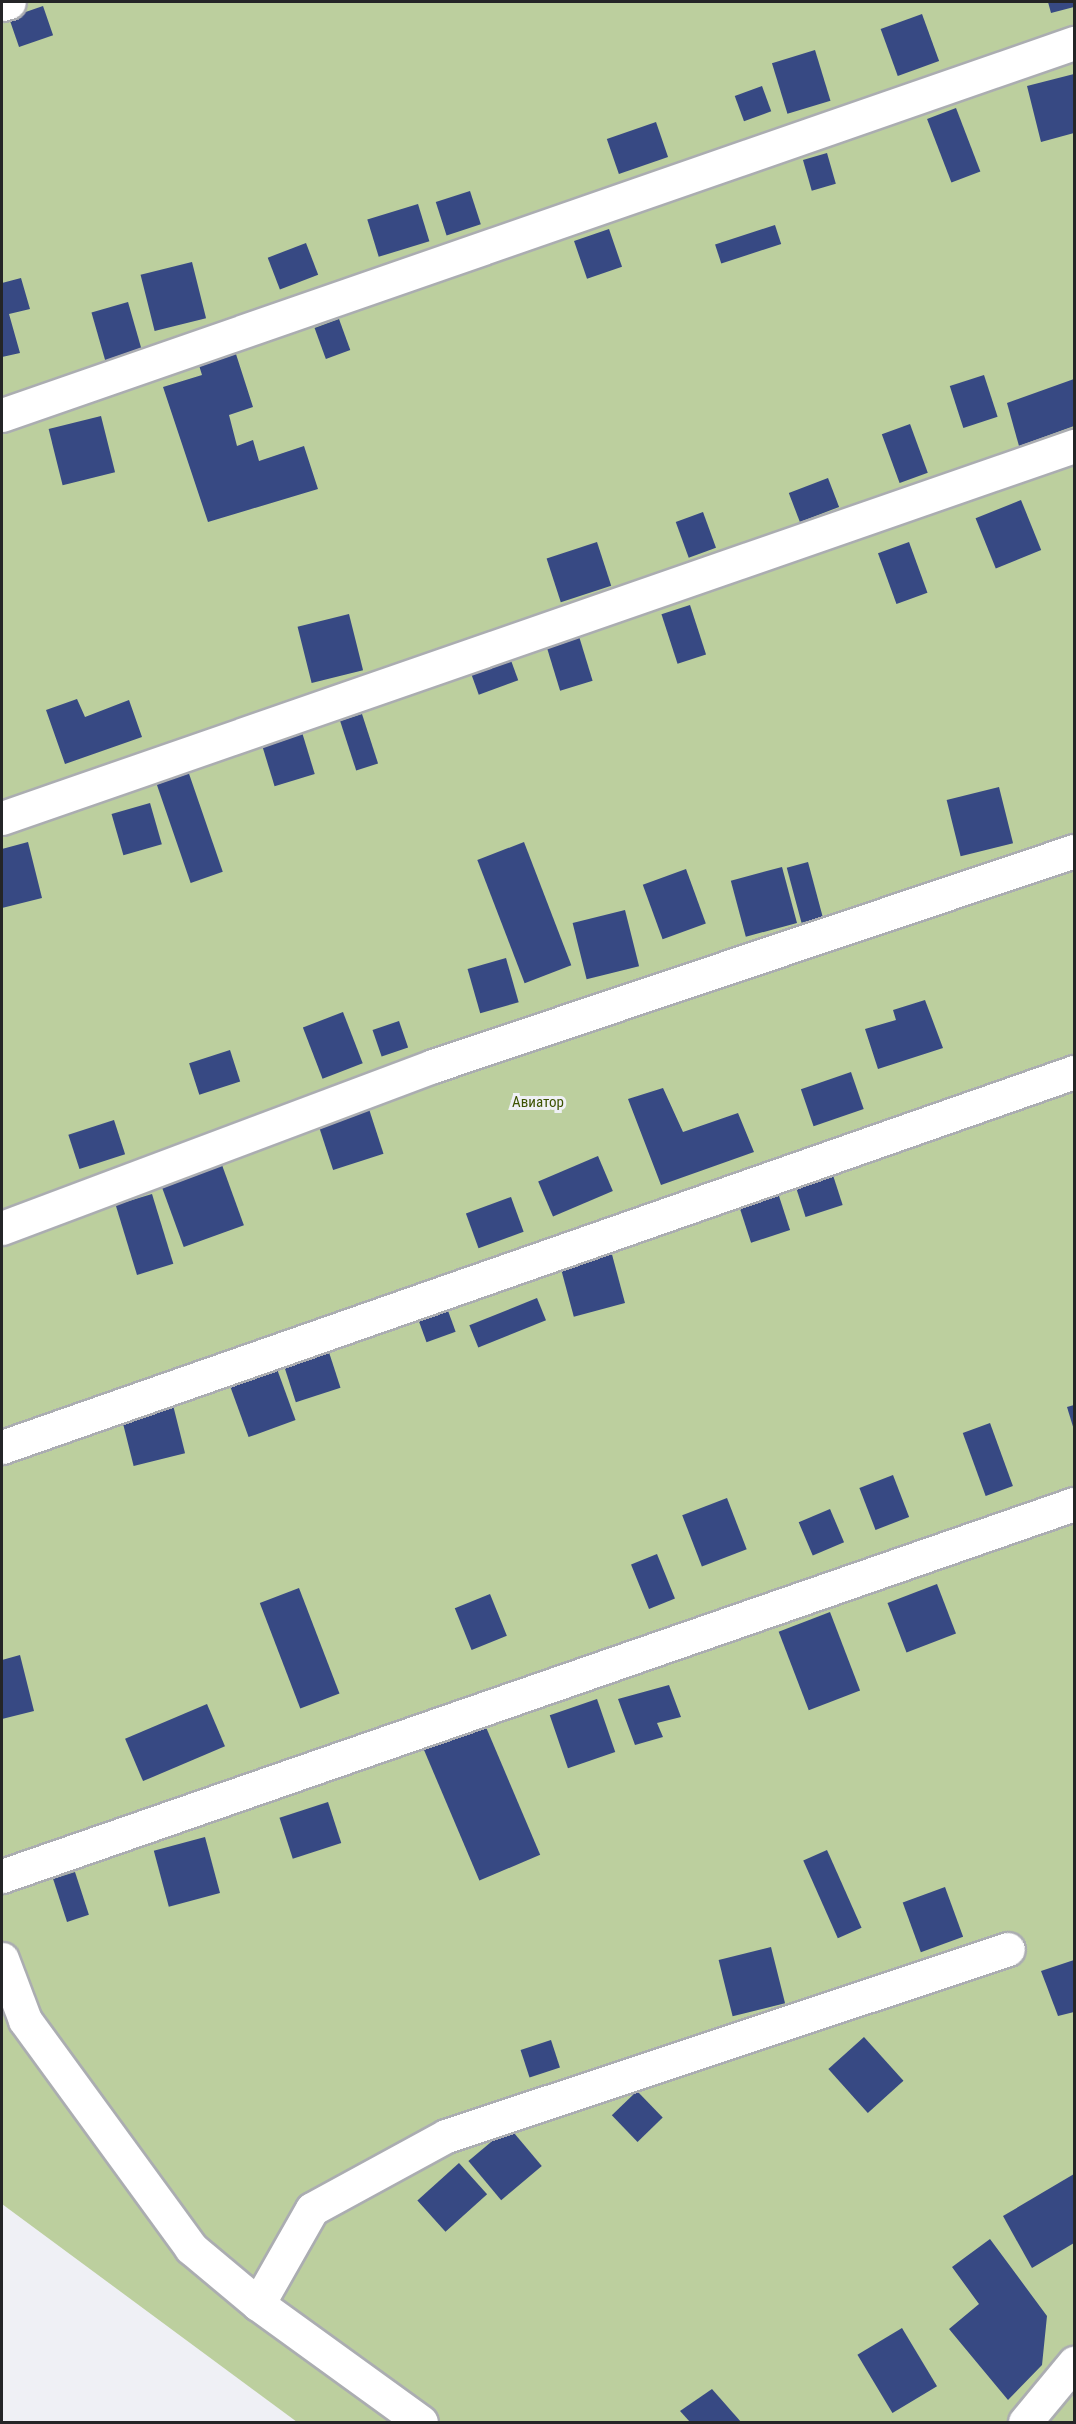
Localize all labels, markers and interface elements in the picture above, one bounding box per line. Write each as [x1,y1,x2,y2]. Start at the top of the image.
park label: Авиатор [512,1094,564,1112]

